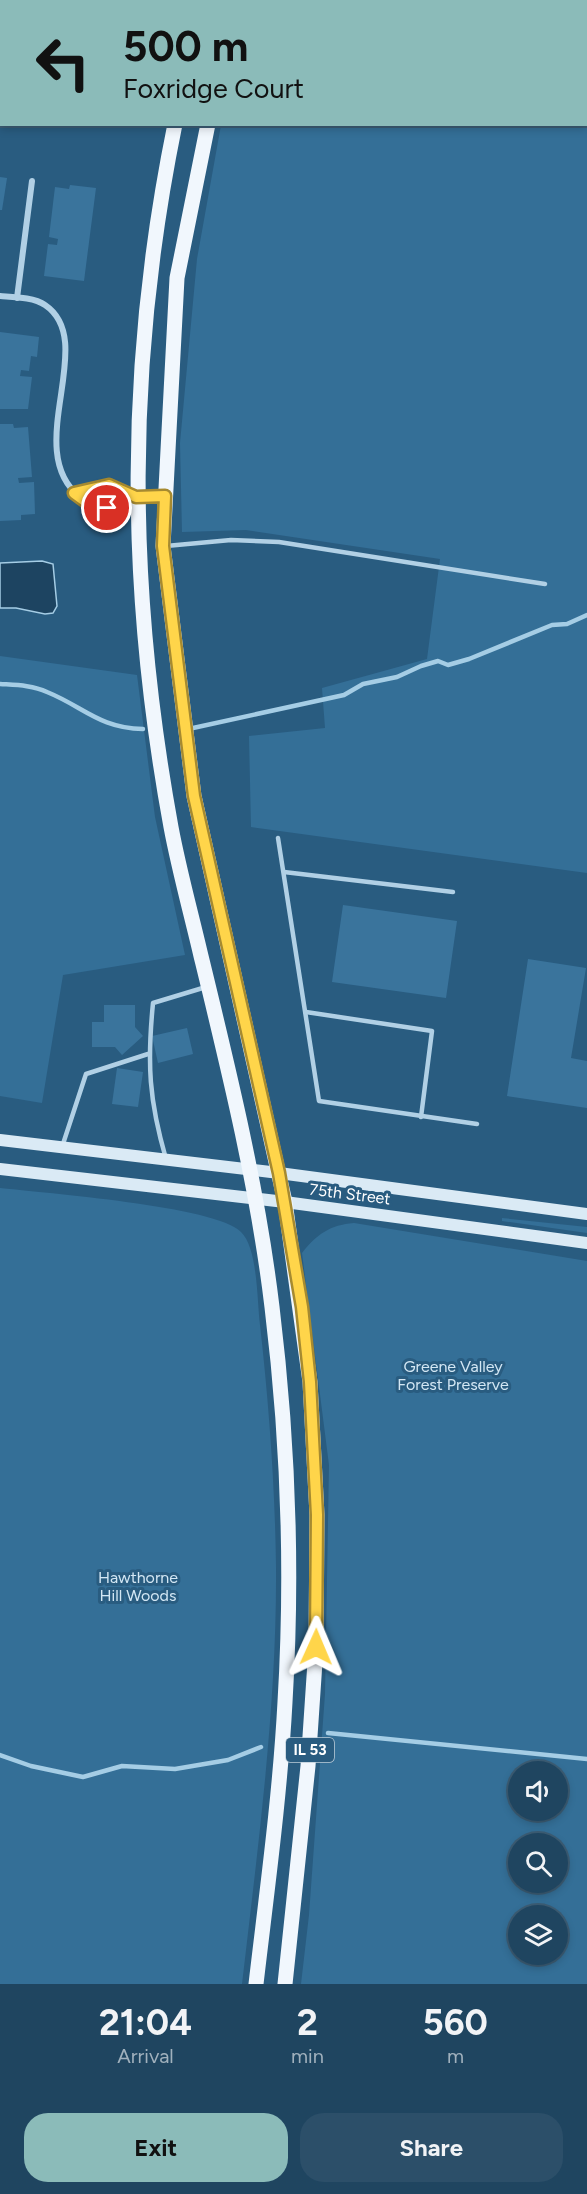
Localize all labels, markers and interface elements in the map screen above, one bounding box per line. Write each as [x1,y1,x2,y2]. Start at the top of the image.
text: 500 m [123,21,248,72]
icon: left [24,24,102,102]
text: Foxridge Court [123,72,304,105]
pin [81,482,132,533]
icon: arrive [90,491,123,524]
street label: 75th Street [308,1180,392,1208]
park label: Greene Valley Forest Preserve [397,1357,509,1394]
park label: Hawthorne Hill Woods [98,1568,178,1605]
position arrow [284,1615,348,1679]
road number: IL 53 [286,1738,334,1762]
map controls [508,1761,568,1965]
button: sound [508,1761,568,1821]
button: search [508,1833,568,1893]
button: layers [508,1905,568,1965]
text: 21:04 [99,2001,192,2044]
text: 2 [297,2001,318,2044]
text: 560 [423,2001,488,2044]
text: Arrival [117,2044,174,2068]
text: min [291,2044,324,2068]
text: m [447,2044,464,2068]
button: Exit [24,2113,288,2182]
button: Share [300,2113,563,2182]

